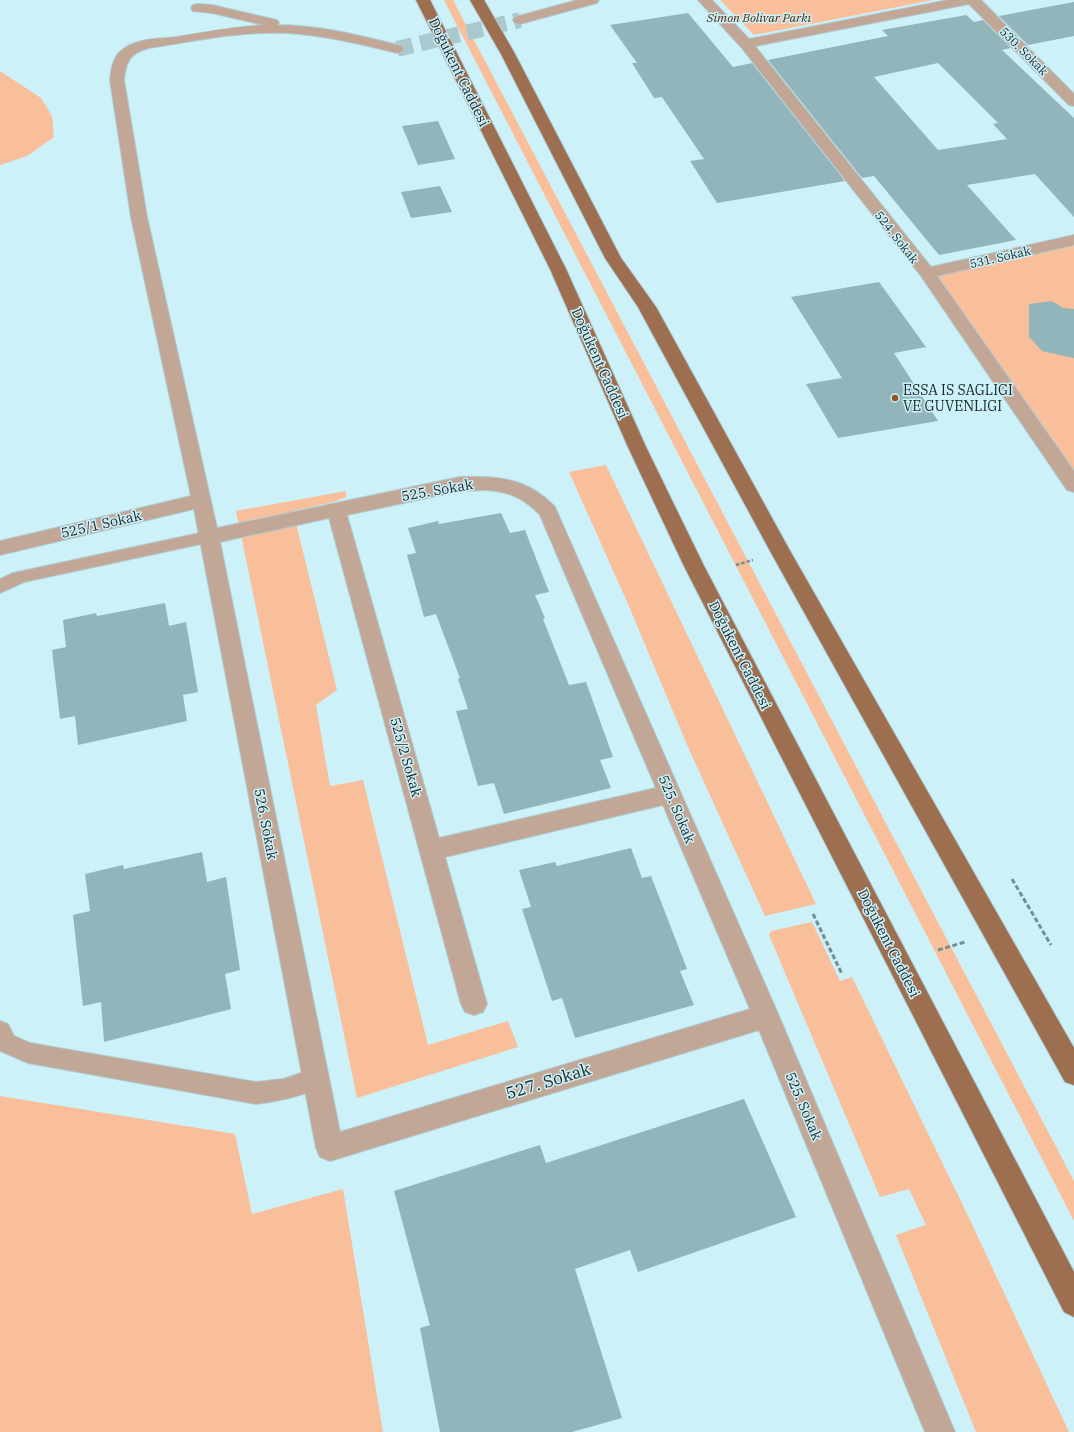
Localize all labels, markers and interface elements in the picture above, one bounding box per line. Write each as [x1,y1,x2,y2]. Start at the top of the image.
park label: Simon Bolivar Parkı [706,10,812,25]
street label: Doğukent Caddesi [425,15,493,129]
street label: 530. Sokak [997,24,1051,78]
street label: 524. Sokak [872,208,922,266]
street label: 531. Sokak [968,243,1032,271]
street label: Doğukent Caddesi [568,305,632,421]
place label: ESSA IS SAGLIGI VE GUVENLIGI [903,381,1013,415]
marker: ESSA IS SAGLIGI VE GUVENLIGI [890,393,900,403]
street label: 525. Sokak [400,475,475,505]
street label: 525/1 Sokak [59,506,144,542]
street label: Doğukent Caddesi [705,598,775,712]
street label: 525/2 Sokak [386,715,426,800]
street label: 525. Sokak [655,772,700,847]
street label: 526. Sokak [250,787,282,862]
street label: Doğukent Caddesi [854,886,924,1000]
street label: 527. Sokak [503,1058,593,1104]
street label: 525. Sokak [782,1069,827,1144]

